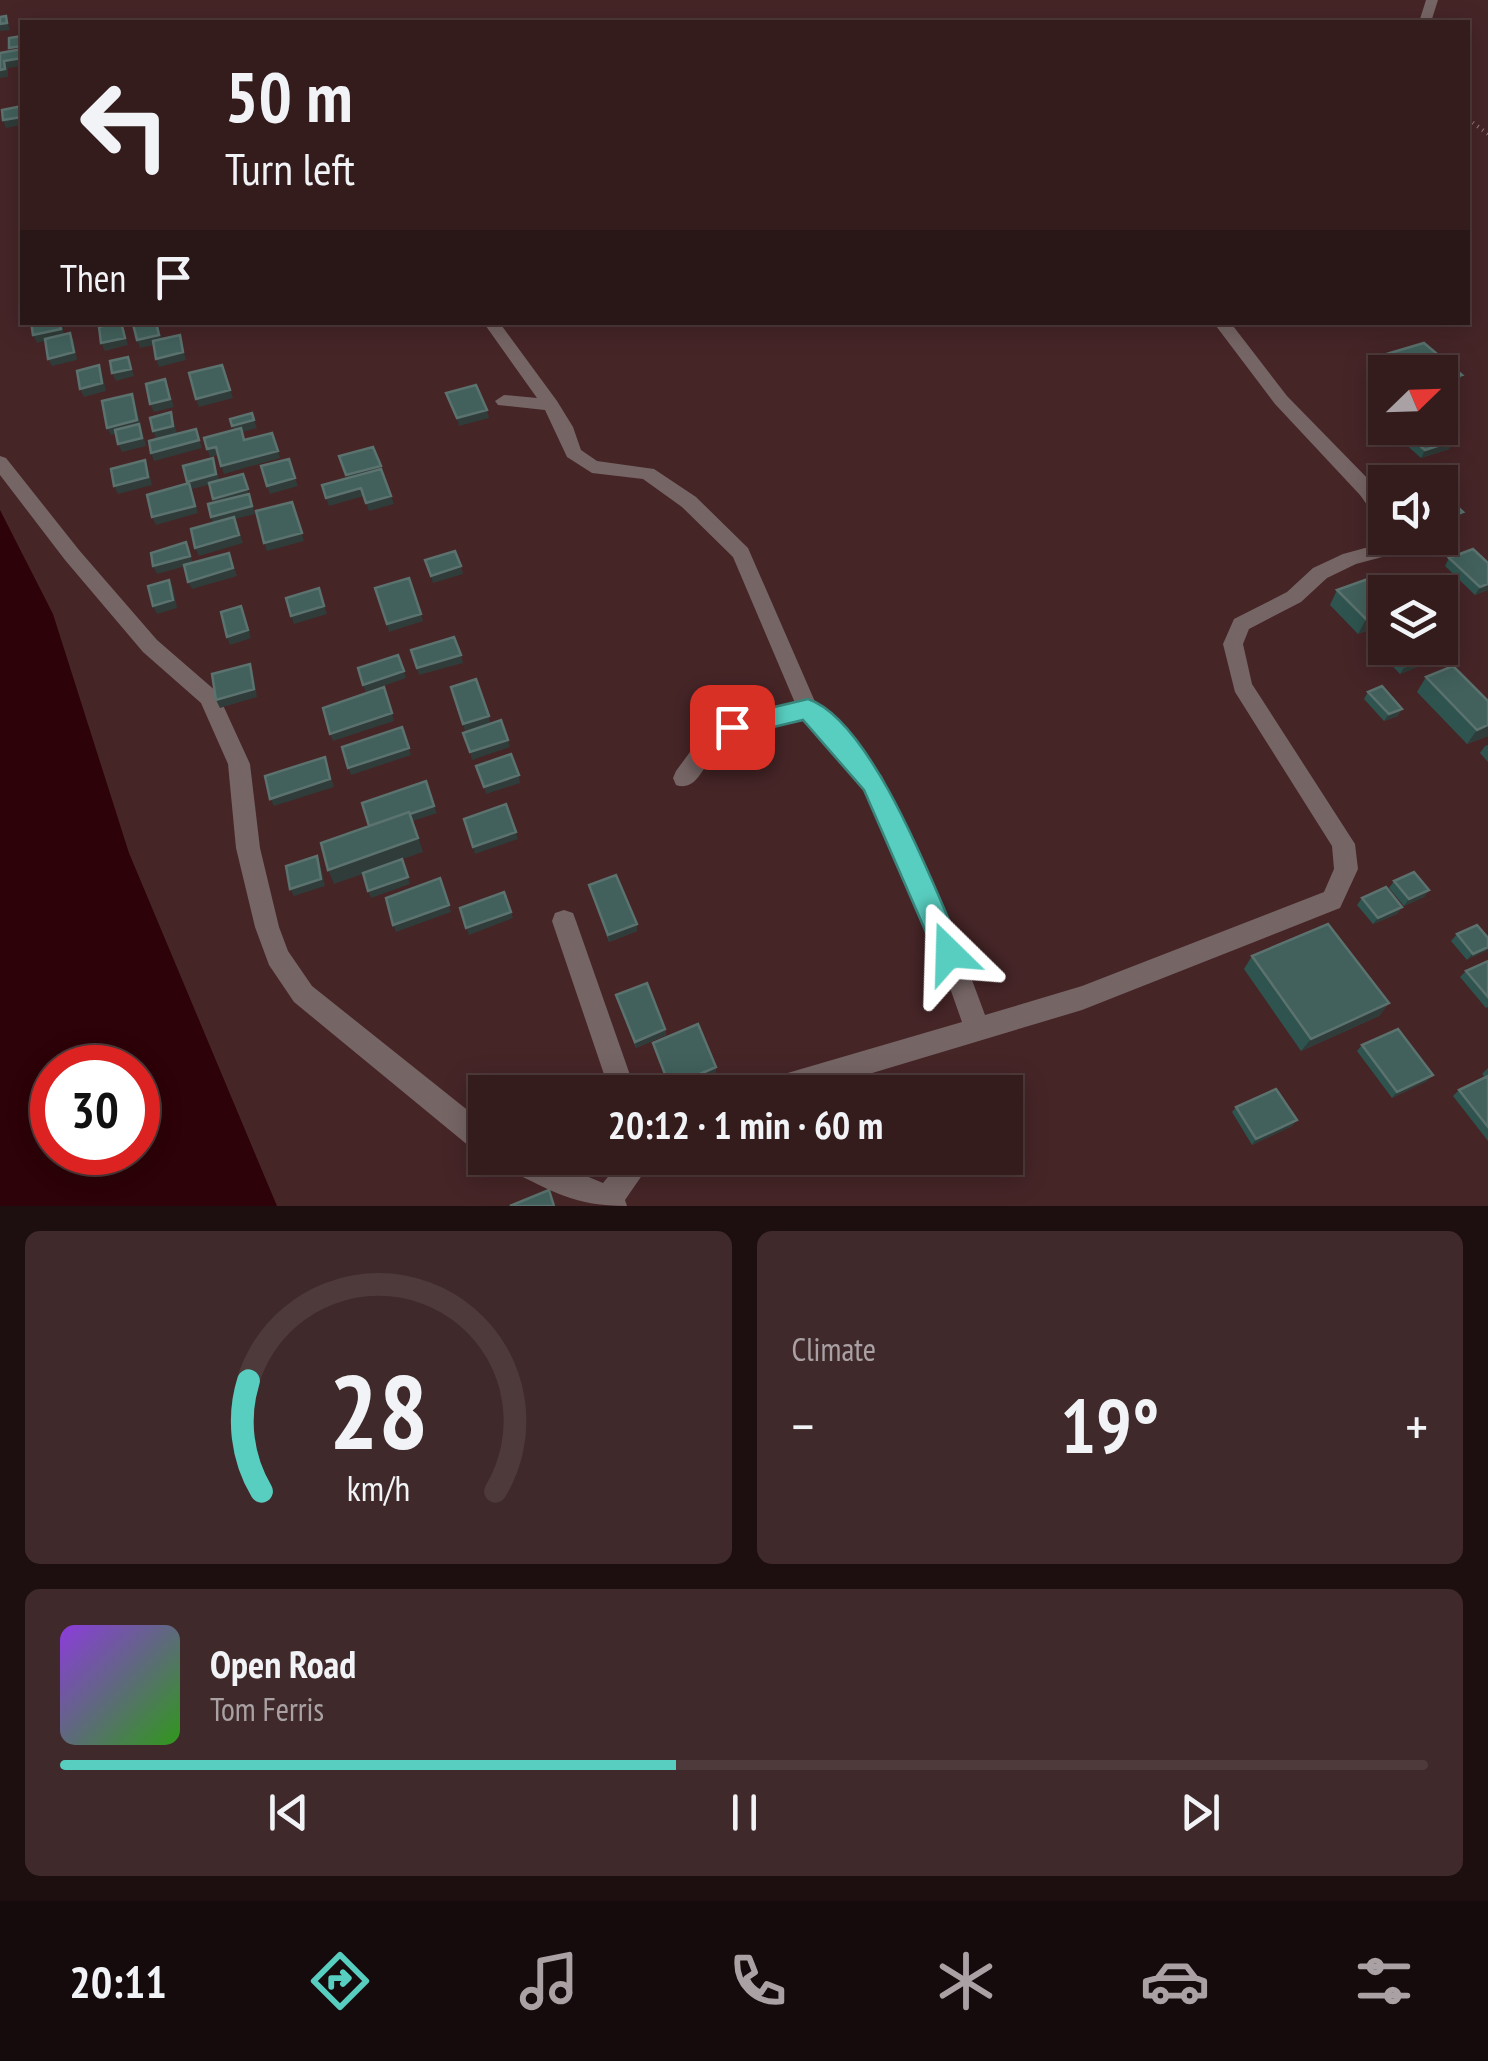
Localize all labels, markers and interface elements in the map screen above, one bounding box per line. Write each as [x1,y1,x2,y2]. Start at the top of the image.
text: 50 m [225,51,353,141]
icon: left [60,60,190,190]
text: Turn left [225,139,355,197]
icon: arrive [146,250,201,305]
text: Then [60,253,126,302]
north arrow [1368,355,1458,445]
map controls [1368,355,1458,665]
button: sound [1368,465,1458,555]
button: layers [1368,575,1458,665]
pin [690,685,775,770]
icon: arrive [705,700,760,755]
position arrow [897,901,1001,1005]
speed limit sign: 30 [30,1045,160,1175]
text: 20:12 · 1 min · 60 m [608,1100,883,1149]
text: Climate [792,1328,876,1370]
text: 28 [329,1343,428,1478]
text: 19° [1060,1377,1159,1474]
text: − [792,1390,814,1461]
text: + [1405,1390,1428,1461]
text: km/h [347,1465,410,1511]
text: Open Road [210,1639,356,1688]
text: Tom Ferris [210,1688,324,1730]
icon: previous [261,1785,316,1840]
icon: pause [717,1785,772,1840]
icon: next [1173,1785,1228,1840]
icon: directions [305,1946,375,2016]
icon: music [514,1946,584,2016]
icon: phone [723,1946,793,2016]
icon: climate [931,1946,1001,2016]
icon: car [1140,1946,1210,2016]
icon: filters [1349,1946,1419,2016]
text: 20:11 [69,1952,167,2010]

